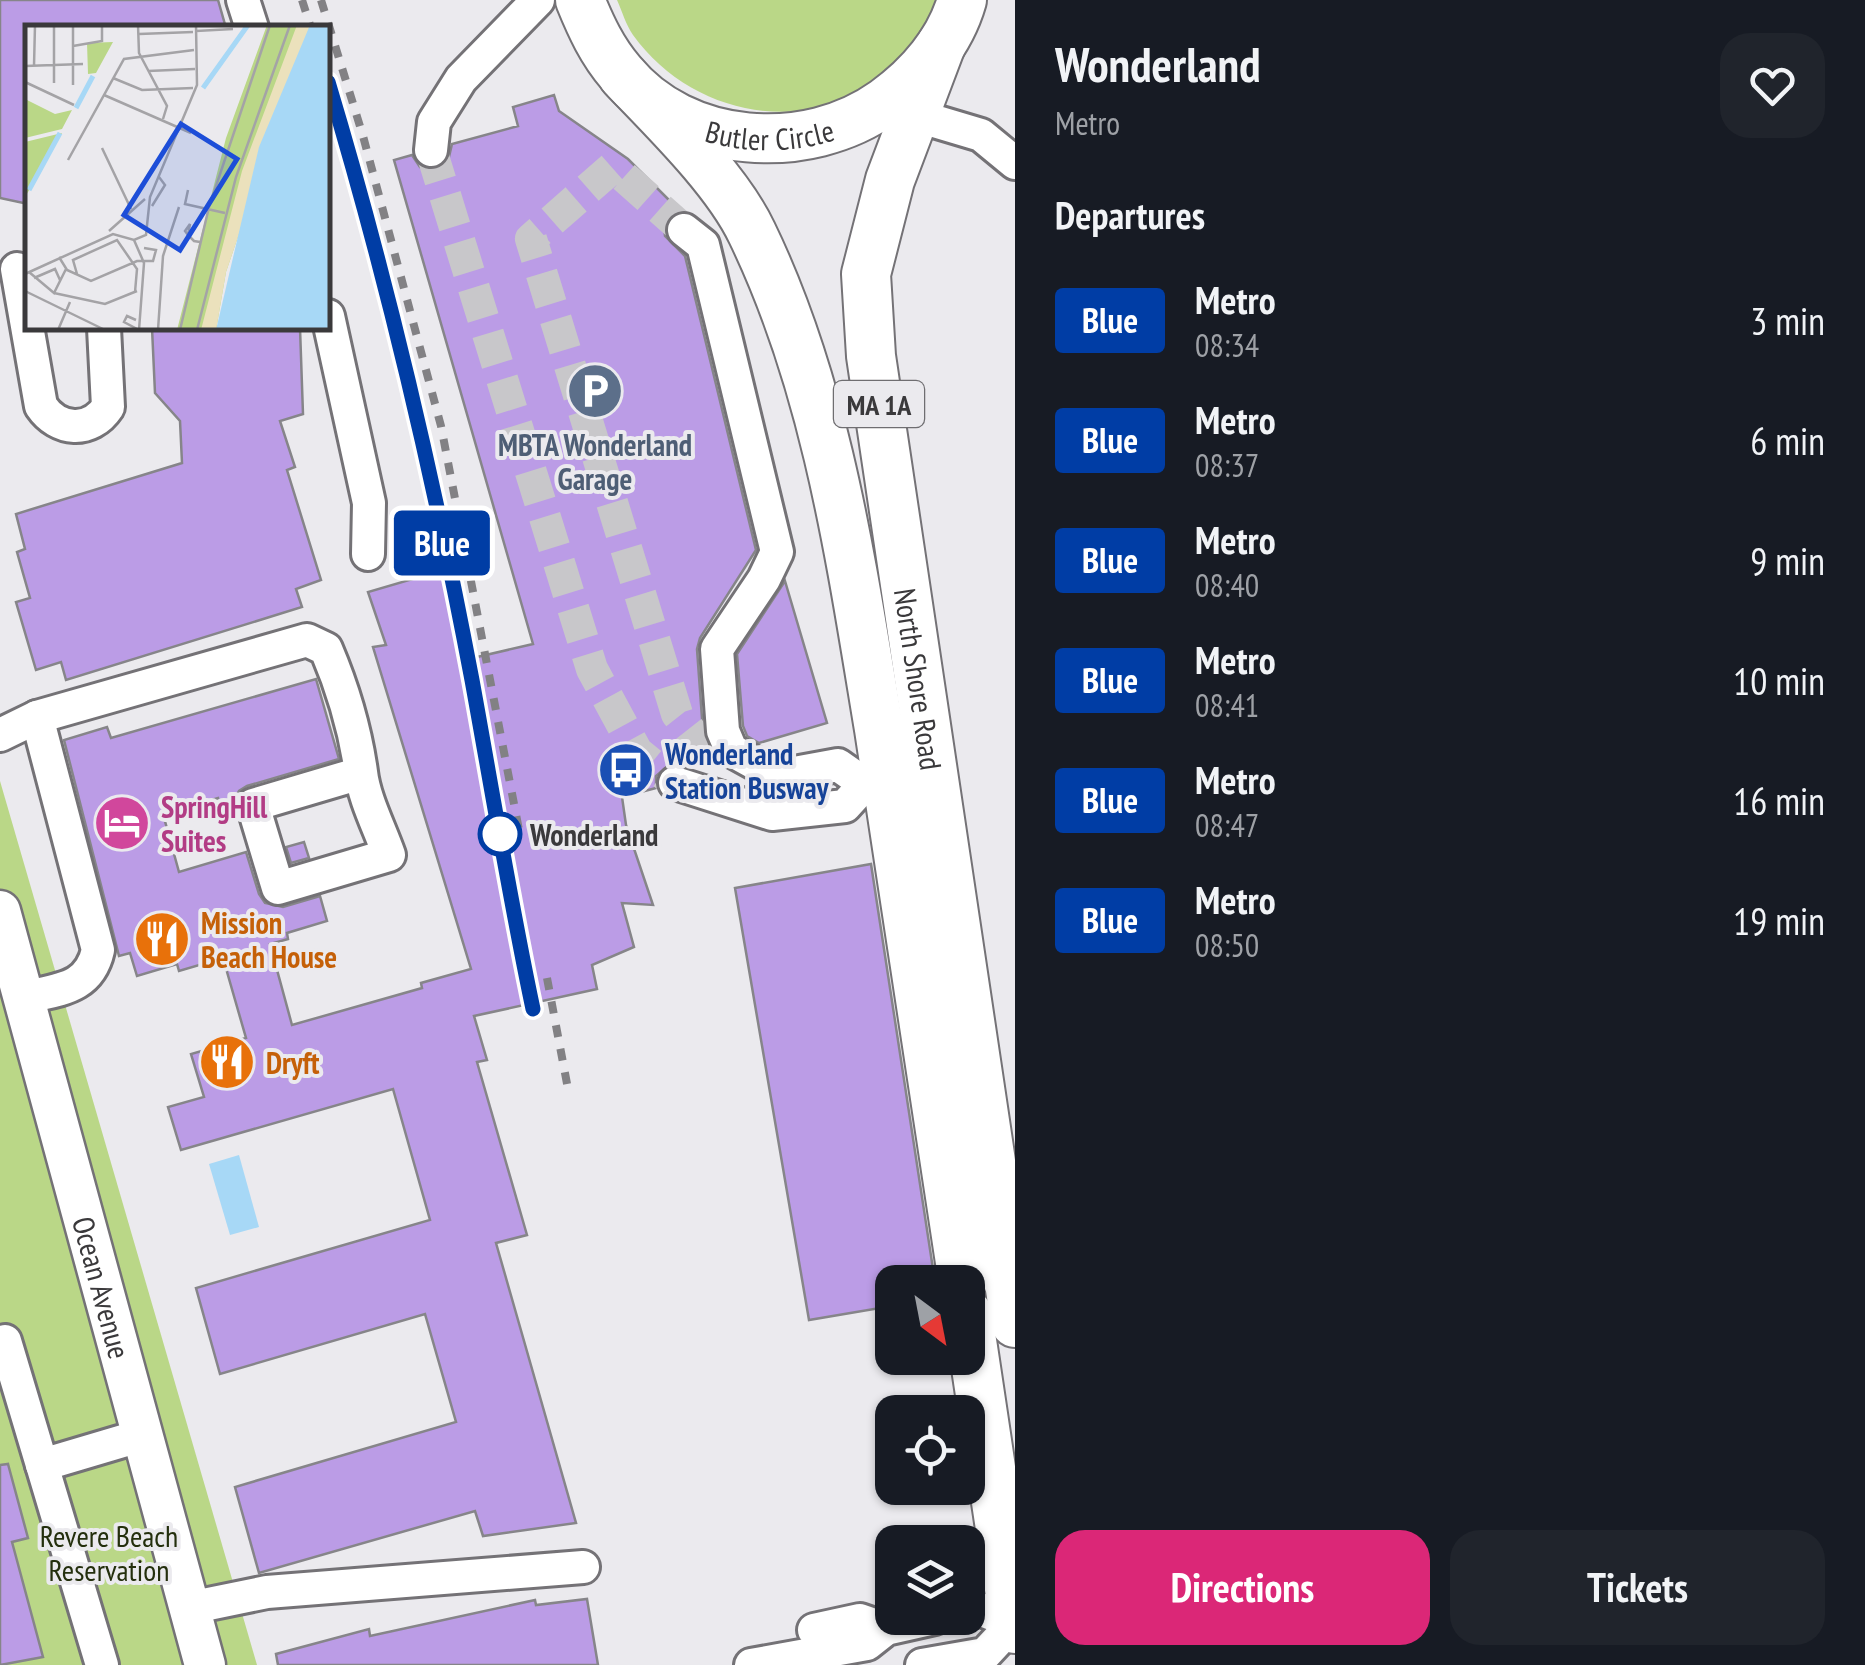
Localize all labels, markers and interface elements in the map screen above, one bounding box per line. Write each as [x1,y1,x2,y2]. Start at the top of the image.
inset map [25,25,330,330]
text: Wonderland [1055,33,1261,95]
button: heart [1720,33,1825,138]
text: Metro [1055,102,1120,144]
street label: Butler Circle [701,110,838,158]
text: Departures [1055,190,1205,239]
text: Metro [1195,275,1276,324]
text: 3 min [1750,296,1825,345]
text: Blue [1082,297,1138,343]
text: 08:34 [1195,324,1259,366]
parking icon: MBTA Wonderland Garage [565,361,625,421]
road number: MA 1A [834,381,924,427]
text: Metro [1195,395,1276,444]
text: 6 min [1750,416,1825,465]
text: Blue [1082,417,1138,463]
place label: MBTA Wonderland Garage [498,425,692,498]
text: 08:37 [1195,444,1259,486]
line badge: Blue [372,510,512,576]
text: Metro [1195,515,1276,564]
text: Blue [414,520,470,566]
text: 9 min [1750,536,1825,585]
text: Blue [1082,537,1138,583]
text: 08:40 [1195,564,1259,606]
street label: North Shore Road [886,586,952,772]
text: Metro [1195,635,1276,684]
text: 10 min [1733,656,1825,705]
text: Blue [1082,657,1138,703]
text: 08:41 [1195,684,1259,726]
place label: Wonderland Station Busway [664,734,830,807]
bus stop icon: Wonderland Station Busway [596,740,656,800]
text: Metro [1195,755,1276,804]
text: 16 min [1733,776,1825,825]
text: Blue [1082,777,1138,823]
place label: SpringHill Suites [161,787,268,860]
hotel icon: SpringHill Suites [92,793,152,853]
text: 08:47 [1195,804,1259,846]
marker: Wonderland [479,813,521,855]
place label: Wonderland [529,815,658,854]
text: Metro [1195,875,1276,924]
text: 19 min [1733,896,1825,945]
text: Blue [1082,897,1138,943]
place label: Mission Beach House [201,903,337,976]
restaurant icon: Mission Beach House [132,909,192,969]
text: 08:50 [1195,924,1259,966]
restaurant icon: Dryft [197,1032,257,1092]
place label: Dryft [266,1043,320,1082]
street label: Ocean Avenue [64,1212,140,1363]
north arrow [875,1265,985,1375]
map controls [875,1265,985,1635]
button: locate [875,1395,985,1505]
park label: Revere Beach Reservation [40,1516,178,1589]
button: layers [875,1525,985,1635]
button: Directions [1055,1530,1430,1645]
button: Tickets [1450,1530,1825,1645]

